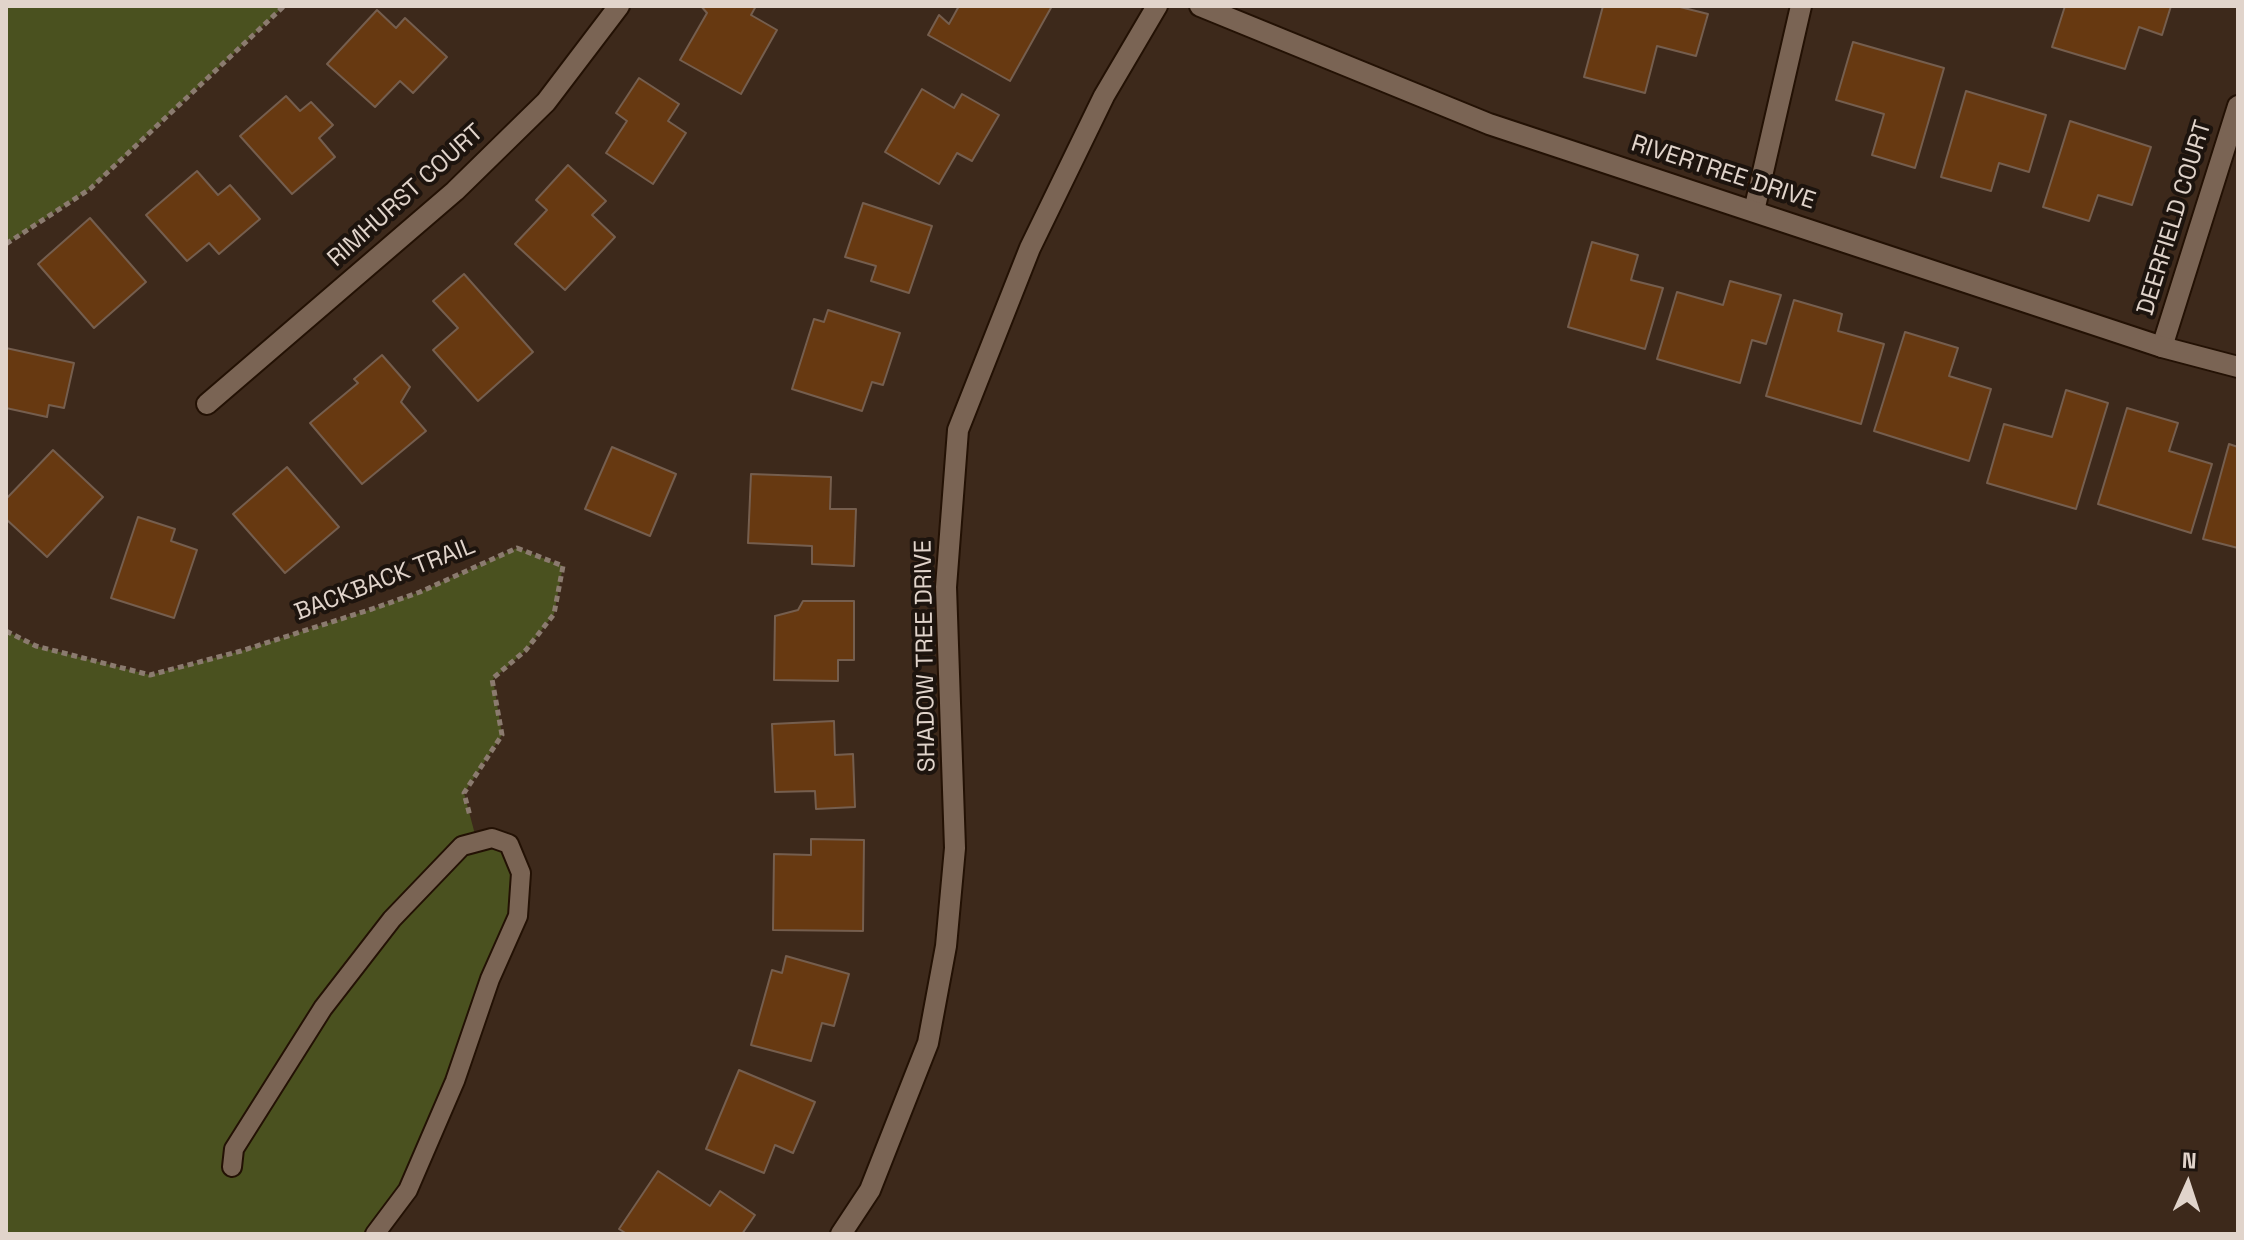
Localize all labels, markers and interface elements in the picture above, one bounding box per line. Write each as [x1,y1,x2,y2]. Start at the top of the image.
street label: DEERFIELD COURT [2132,117,2218,319]
street label: RIMHURST COURT [322,119,490,273]
street label: RIVERTREE DRIVE [1627,130,1819,216]
street label: BACKBACK TRAIL [291,532,479,628]
street label: SHADOW TREE DRIVE [910,540,942,772]
north arrow [2148,1144,2228,1224]
text: N [2181,1146,2197,1174]

